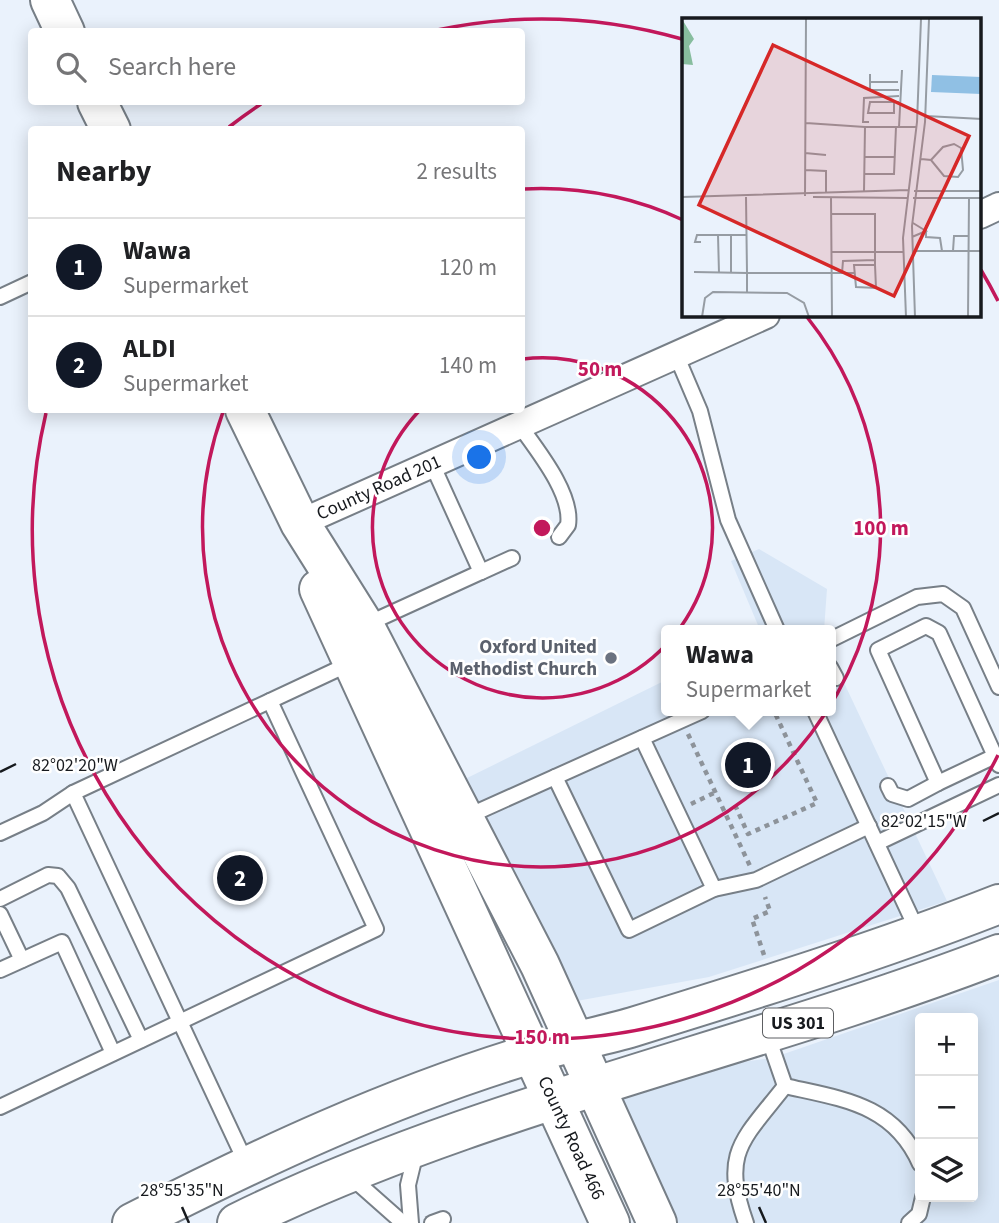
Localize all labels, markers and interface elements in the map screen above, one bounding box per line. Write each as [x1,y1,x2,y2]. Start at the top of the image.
inset map [682,18,982,317]
search box [28,28,525,105]
icon: search [52,48,90,86]
text: Search here [108,48,236,85]
text: Nearby [56,150,151,193]
text: 2 results [417,155,497,188]
text: Wawa [123,232,191,269]
text: 1 [73,251,85,284]
text: 120 m [439,251,497,284]
text: Supermarket [123,269,249,302]
text: ALDI [123,330,176,367]
text: 2 [73,349,85,382]
text: 140 m [439,349,497,382]
text: 50 m [578,354,622,384]
text: Supermarket [123,367,249,400]
your location [462,440,496,474]
street label: County Road 201 [312,448,446,528]
text: 100 m [853,513,909,543]
centre of rings [530,516,554,540]
popup [661,625,836,716]
place label: Oxford United Methodist Church [449,634,597,683]
text: Wawa [686,636,754,673]
marker: Oxford United Methodist Church [603,650,619,666]
text: Supermarket [686,673,811,706]
pin: 1 [725,739,771,791]
text: 82°02'20"W [32,753,118,778]
text: 82°02'15"W [881,809,967,834]
pin: 2 [217,852,263,904]
road number: US 301 [763,1008,833,1038]
map controls [915,1013,978,1202]
button: + [915,1013,978,1076]
text: 150 m [514,1022,570,1052]
street label: County Road 466 [530,1072,612,1204]
button: − [915,1076,978,1139]
button: layers [915,1139,978,1202]
text: 28°55'35"N [140,1178,224,1203]
text: 28°55'40"N [717,1178,801,1203]

